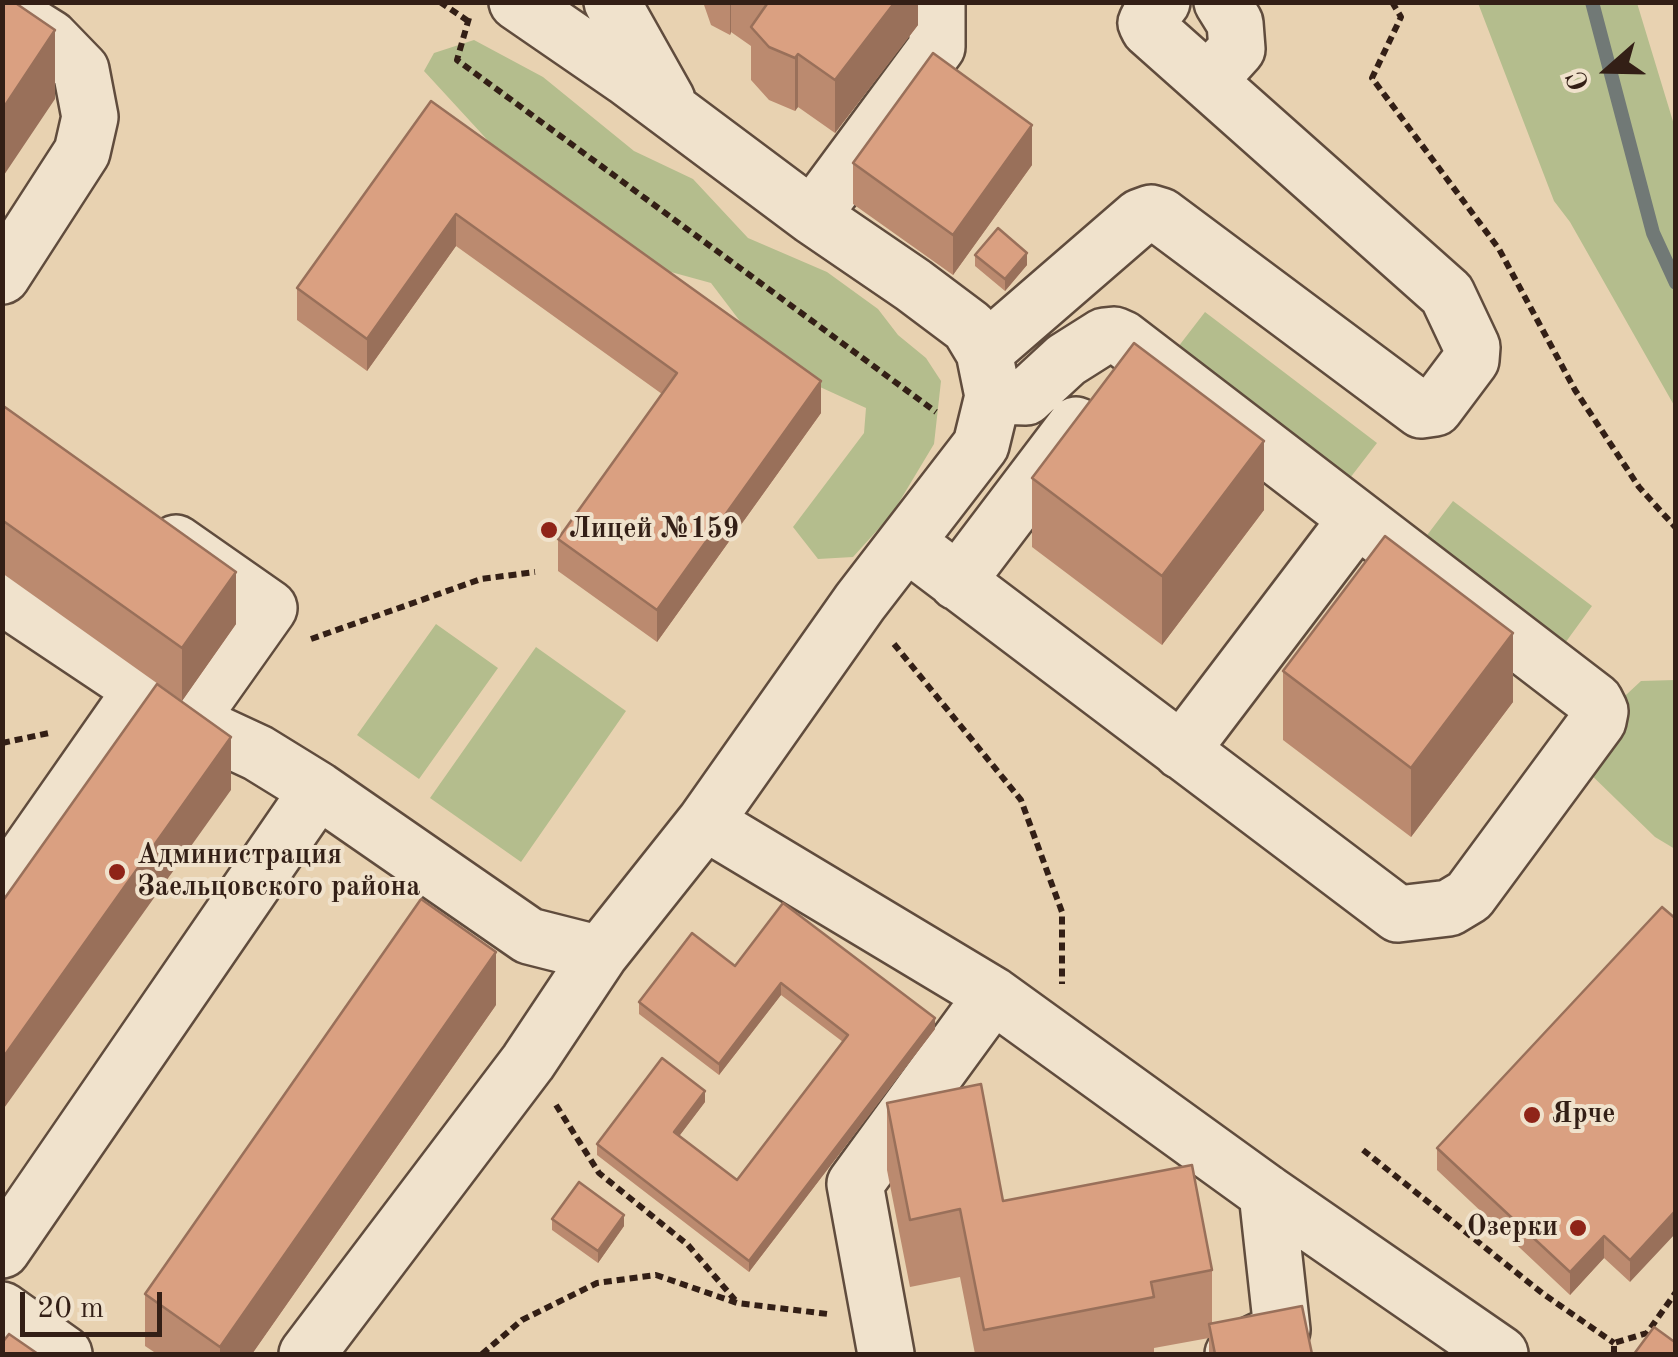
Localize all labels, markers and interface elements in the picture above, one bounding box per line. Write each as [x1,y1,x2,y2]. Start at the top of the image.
north arrow [1558,20,1658,120]
text: С [1563,67,1596,94]
place label: Лицей №159 [569,513,739,547]
marker: Лицей №159 [538,519,560,541]
place label: Администрация Заельцовского района [137,839,421,905]
marker: Администрация Заельцовского района [106,861,128,883]
place label: Ярче [1552,1098,1616,1132]
marker: Ярче [1521,1104,1543,1126]
place label: Озерки [1467,1211,1558,1245]
marker: Озерки [1567,1217,1589,1239]
scale bar [25,1272,168,1334]
text: 20 m [37,1294,104,1324]

